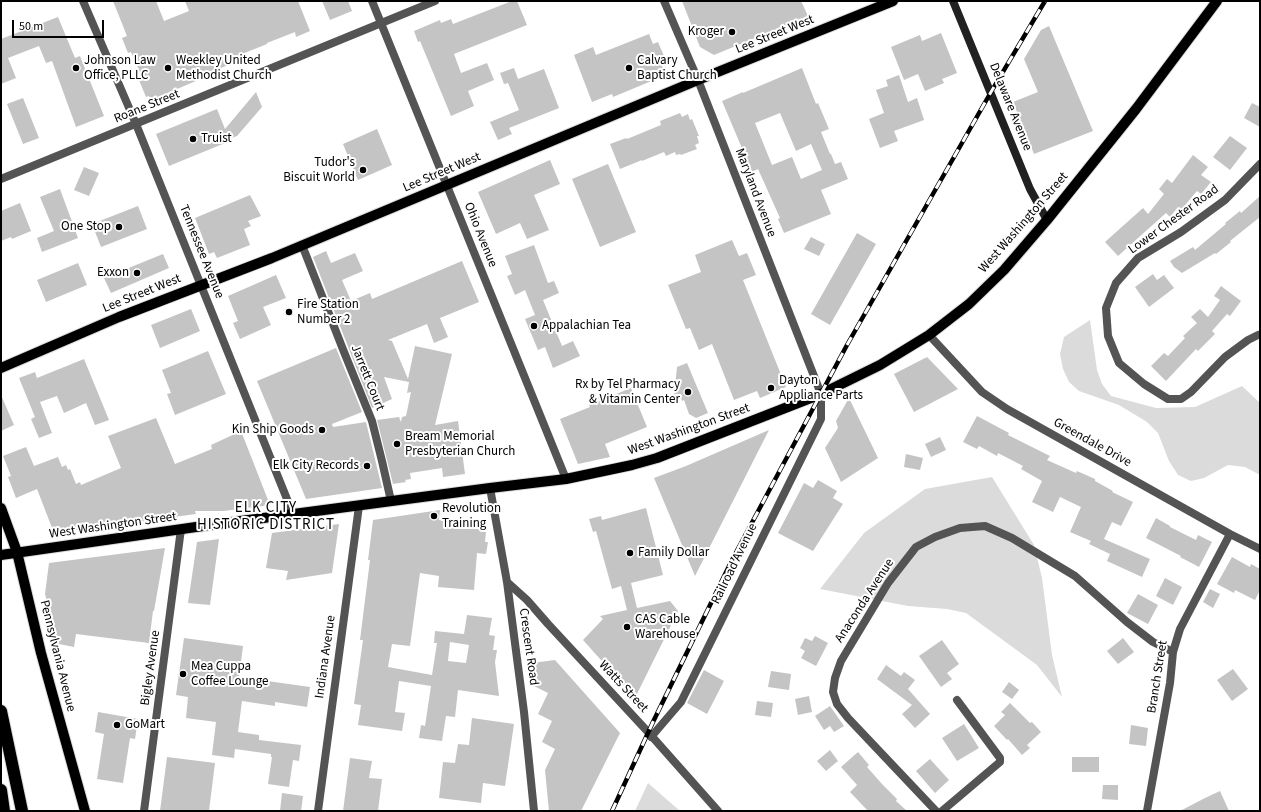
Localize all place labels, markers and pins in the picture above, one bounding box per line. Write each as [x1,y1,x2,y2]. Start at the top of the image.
place label: Kroger [688,24,724,40]
marker: Kroger [727,27,737,37]
place label: Johnson Law Office, PLLC [84,53,156,84]
place label: Weekley United Methodist Church [176,53,272,84]
place label: Calvary Baptist Church [637,53,717,84]
marker: Johnson Law Office, PLLC [71,63,81,73]
marker: Weekley United Methodist Church [163,63,173,73]
marker: Calvary Baptist Church [624,63,634,73]
place label: Truist [201,131,232,147]
marker: Truist [188,134,198,144]
place label: Tudor's Biscuit World [283,155,355,186]
marker: Tudor's Biscuit World [358,165,368,175]
place label: One Stop [61,219,111,235]
marker: One Stop [114,222,124,232]
place label: Exxon [97,265,129,281]
marker: Exxon [132,268,142,278]
place label: Fire Station Number 2 [297,297,359,328]
marker: Fire Station Number 2 [284,307,294,317]
place label: Appalachian Tea [542,318,631,334]
marker: Appalachian Tea [529,321,539,331]
place label: Dayton Appliance Parts [779,373,863,404]
place label: Rx by Tel Pharmacy & Vitamin Center [575,377,680,408]
marker: Dayton Appliance Parts [766,383,776,393]
marker: Rx by Tel Pharmacy & Vitamin Center [683,387,693,397]
place label: Kin Ship Goods [232,422,314,438]
marker: Kin Ship Goods [317,425,327,435]
place label: Bream Memorial Presbyterian Church [405,429,515,460]
marker: Bream Memorial Presbyterian Church [392,439,402,449]
place label: Elk City Records [273,458,359,474]
marker: Elk City Records [362,461,372,471]
place label: Revolution Training [442,501,501,532]
marker: Revolution Training [429,511,439,521]
place label: Family Dollar [638,545,709,561]
marker: Family Dollar [625,548,635,558]
place label: CAS Cable Warehouse [635,612,695,643]
marker: CAS Cable Warehouse [622,622,632,632]
place label: Mea Cuppa Coffee Lounge [191,659,269,690]
marker: Mea Cuppa Coffee Lounge [178,669,188,679]
place label: GoMart [125,717,165,733]
marker: GoMart [112,720,122,730]

